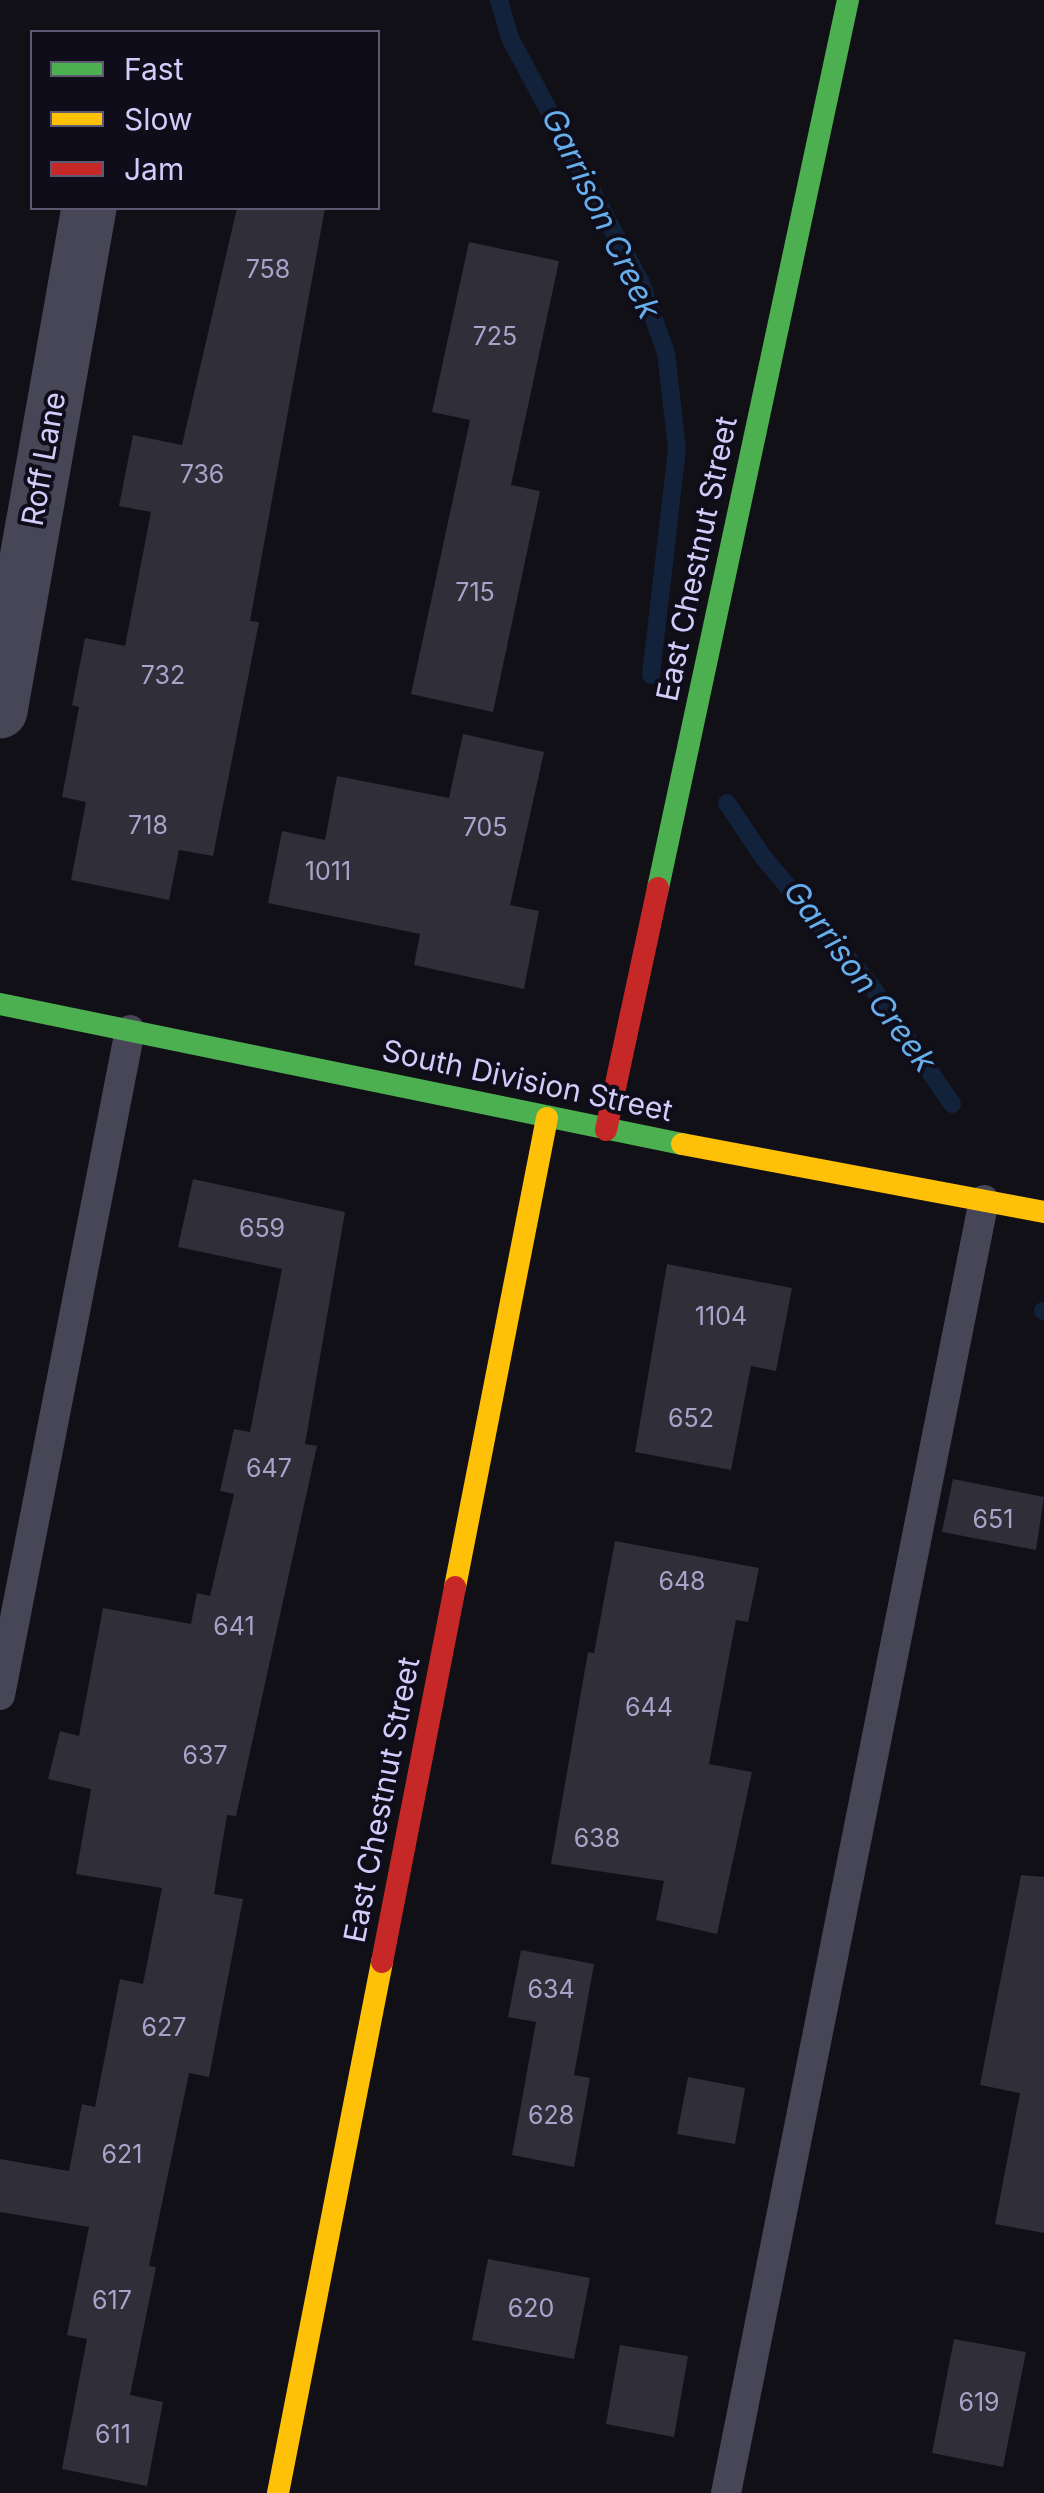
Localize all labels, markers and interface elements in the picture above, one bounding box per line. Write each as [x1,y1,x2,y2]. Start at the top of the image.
legend [30,30,380,210]
text: Fast [124,51,183,87]
text: Slow [124,101,193,137]
water label: Garrison Creek [532,102,668,326]
text: Jam [124,151,184,187]
house number: 758 [246,255,290,285]
house number: 725 [473,322,517,352]
street label: Roff Lane [16,389,74,529]
street label: East Chestnut Street [650,413,746,705]
house number: 736 [180,460,224,490]
house number: 715 [455,578,495,608]
house number: 732 [141,661,185,691]
house number: 718 [128,811,168,841]
house number: 705 [463,813,507,843]
house number: 1011 [305,857,351,887]
water label: Garrison Creek [775,874,943,1080]
street label: South Division Street [379,1034,675,1130]
house number: 659 [239,1214,285,1244]
house number: 1104 [695,1302,747,1332]
house number: 652 [668,1404,714,1434]
house number: 647 [246,1454,292,1484]
house number: 651 [973,1505,1013,1535]
house number: 648 [658,1567,706,1597]
house number: 641 [213,1612,255,1642]
street label: East Chestnut Street [338,1654,428,1946]
house number: 644 [625,1693,673,1723]
house number: 637 [182,1741,228,1771]
house number: 638 [574,1824,620,1854]
house number: 634 [527,1975,575,2005]
house number: 627 [142,2013,186,2043]
house number: 628 [528,2101,574,2131]
house number: 621 [102,2140,142,2170]
house number: 617 [92,2286,132,2316]
house number: 620 [508,2294,554,2324]
house number: 619 [958,2388,1000,2418]
house number: 611 [95,2420,131,2450]

